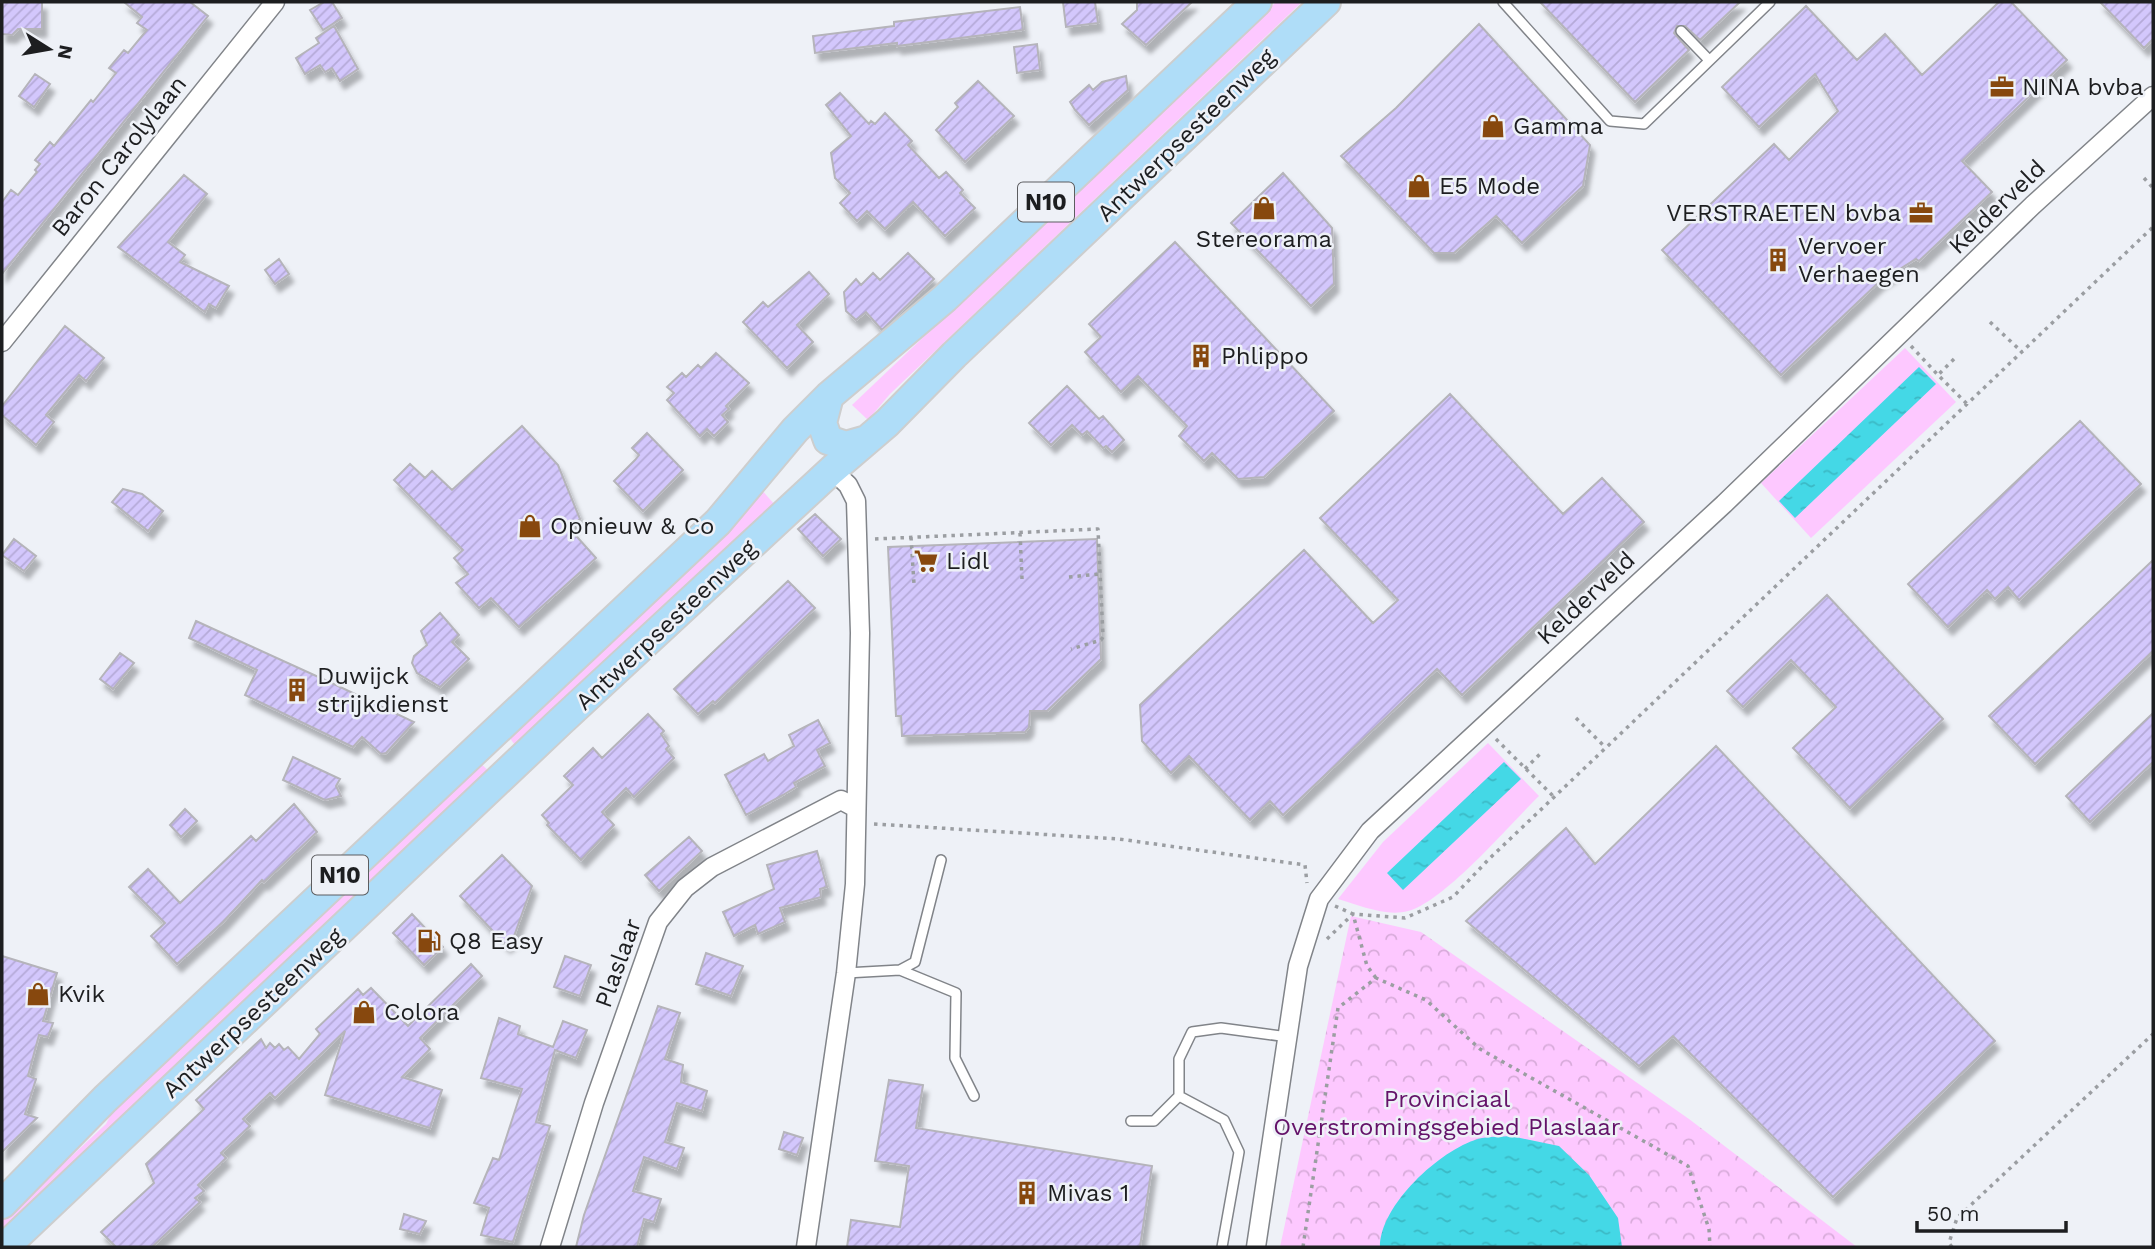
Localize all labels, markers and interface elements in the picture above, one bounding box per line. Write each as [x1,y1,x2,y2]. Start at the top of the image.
north arrow [14,14,84,84]
text: N [53,43,78,61]
street label: Antwerpsesteenweg [1091,43,1281,227]
street label: Baron Carolylaan [46,70,192,242]
office icon: NINA bvba [1988,73,2016,101]
place label: NINA bvba [2022,73,2144,101]
shop icon: Gamma [1479,112,1507,140]
place label: Gamma [1513,112,1603,140]
street label: Kelderveld [1943,154,2051,260]
shop icon: E5 Mode [1405,172,1433,200]
place label: E5 Mode [1439,172,1540,200]
road number: N10 [1018,182,1074,222]
shop icon: Stereorama [1250,194,1278,222]
place label: VERSTRAETEN bvba [1666,199,1901,227]
office icon: VERSTRAETEN bvba [1907,199,1935,227]
place label: Stereorama [1196,225,1332,253]
place label: Vervoer Verhaegen [1798,232,1920,288]
building icon: Vervoer Verhaegen [1764,246,1792,274]
building icon: Phlippo [1187,342,1215,370]
place label: Phlippo [1221,342,1309,370]
shop icon: Opnieuw & Co [516,512,544,540]
place label: Opnieuw & Co [550,512,715,540]
street label: Antwerpsesteenweg [570,534,762,716]
street label: Kelderveld [1531,546,1641,650]
supermarket icon: Lidl [912,547,940,575]
place label: Lidl [946,547,990,575]
place label: Duwijck strijkdienst [317,662,448,718]
building icon: Duwijck strijkdienst [283,676,311,704]
road number: N10 [312,856,368,894]
street label: Plaslaar [589,915,647,1011]
street label: Antwerpsesteenweg [157,922,349,1104]
fuel station icon: Q8 Easy [415,927,443,955]
place label: Q8 Easy [449,927,544,955]
shop icon: Kvik [24,980,52,1008]
place label: Kvik [58,980,105,1008]
shop icon: Colora [350,998,378,1026]
place label: Colora [384,998,460,1026]
park label: Provinciaal Overstromingsgebied Plaslaar [1273,1085,1621,1141]
building icon: Mivas 1 [1013,1179,1041,1207]
place label: Mivas 1 [1047,1179,1129,1207]
scale bar [1917,1190,2066,1234]
text: 50 m [1927,1201,1979,1226]

